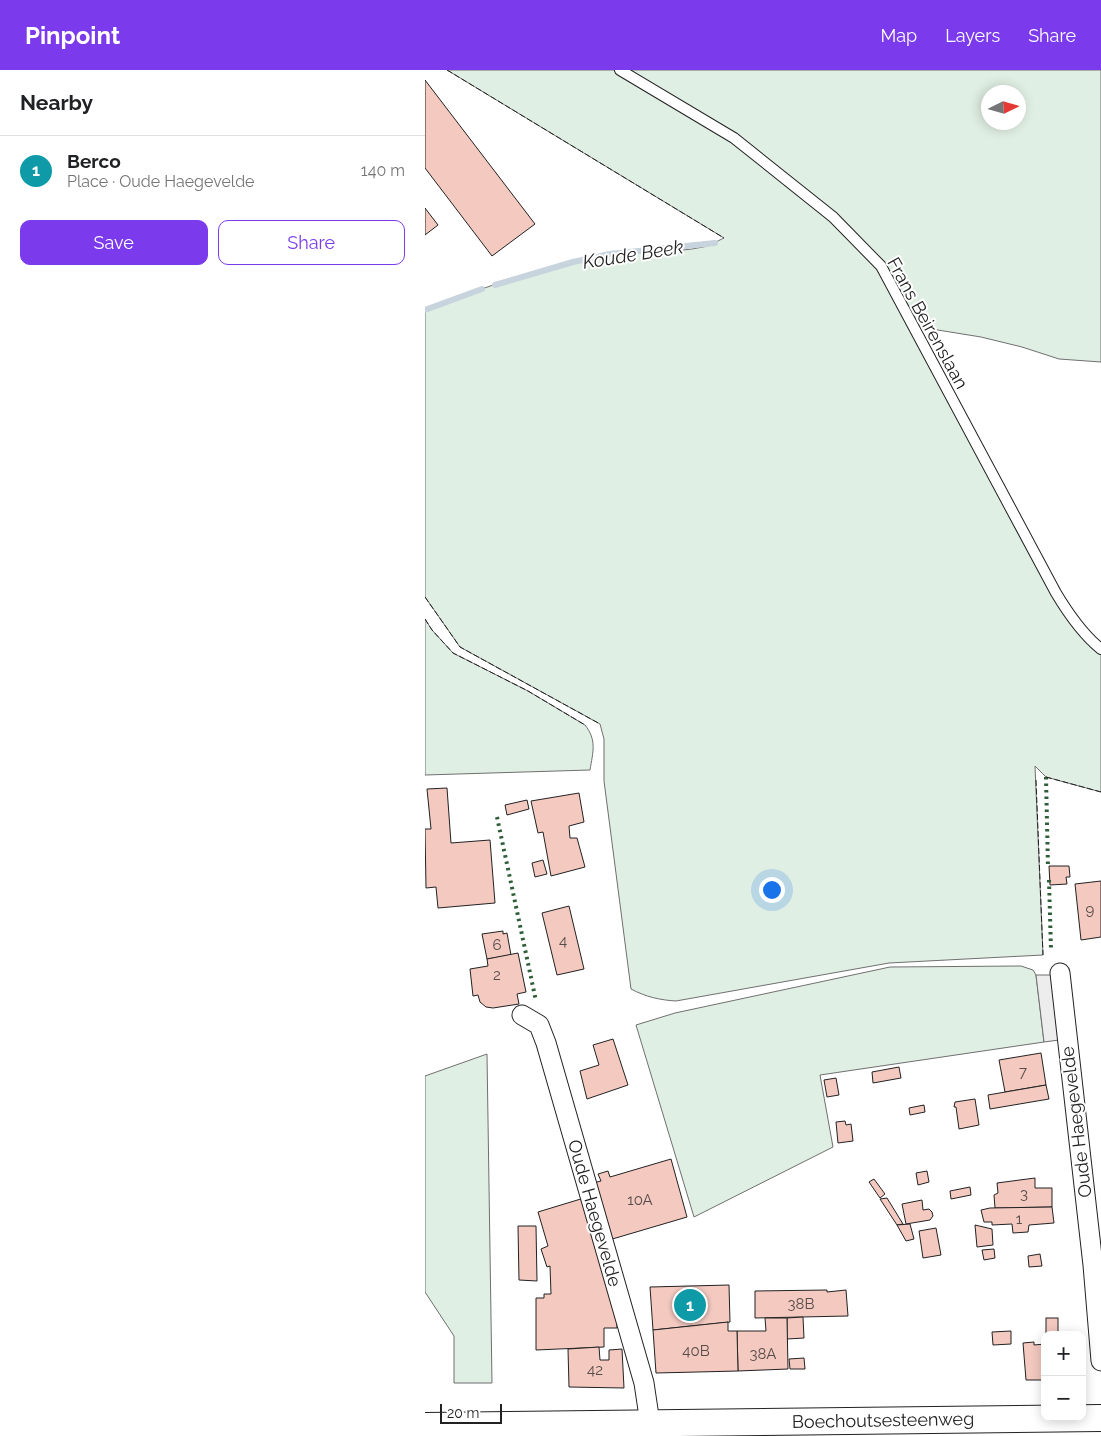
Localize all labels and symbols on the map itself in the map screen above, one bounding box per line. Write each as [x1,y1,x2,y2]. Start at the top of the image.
north arrow [981,85,1026,130]
water label: Koude Beek [581,235,685,273]
street label: Frans Beirenslaan [883,254,973,392]
your location [759,877,785,903]
house number: 9 [1086,901,1095,919]
house number: 4 [559,932,567,950]
house number: 6 [492,936,502,954]
house number: 2 [493,966,501,984]
street label: Oude Haegevelde [1056,1045,1096,1199]
house number: 7 [1019,1063,1027,1081]
street label: Oude Haegevelde [564,1137,626,1289]
house number: 3 [1020,1185,1028,1203]
house number: 10A [627,1191,653,1209]
house number: 1 [1016,1210,1023,1228]
pin: 1 [674,1286,706,1324]
house number: 38B [788,1295,814,1313]
house number: 40B [682,1342,710,1360]
house number: 38A [750,1345,776,1363]
house number: 42 [587,1361,603,1379]
scale bar [440,1401,503,1424]
street label: Boechoutsesteenweg [792,1408,974,1432]

